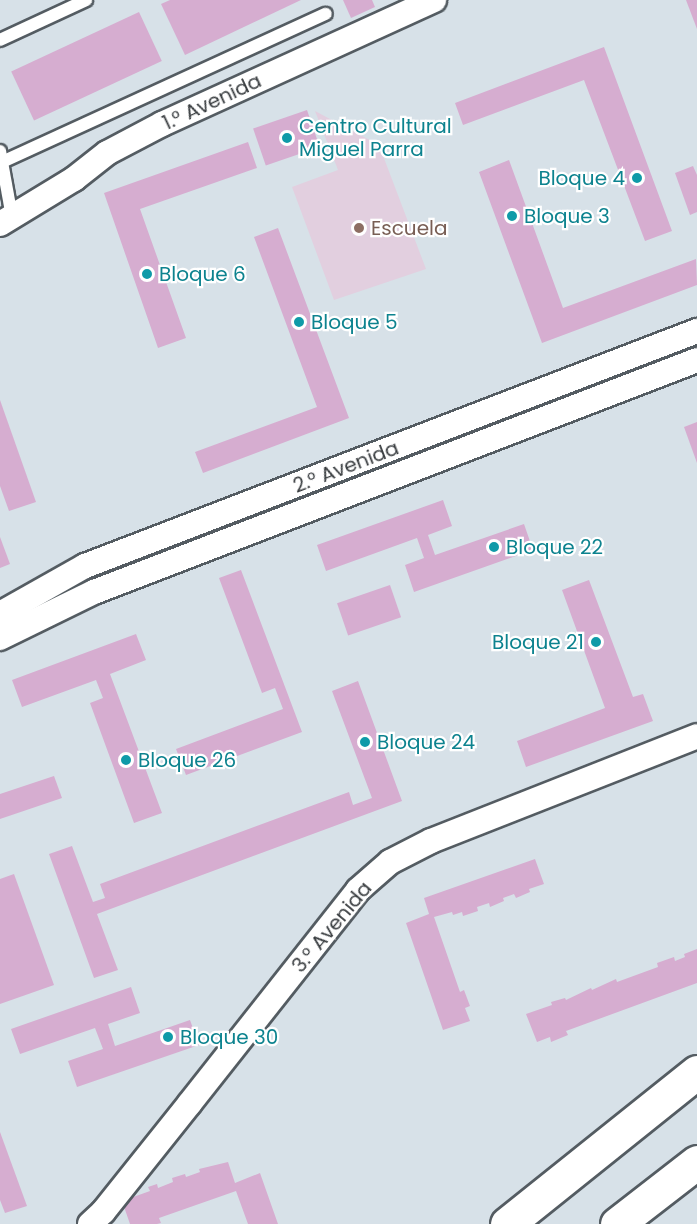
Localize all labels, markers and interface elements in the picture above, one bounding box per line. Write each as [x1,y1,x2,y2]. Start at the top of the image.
street label: 1.° Avenida [159,69,265,135]
place label: Centro Cultural Miguel Parra [299,114,452,161]
marker: Centro Cultural Miguel Parra [280,131,294,145]
place label: Bloque 4 [538,166,625,190]
marker: Bloque 4 [630,171,644,185]
place label: Bloque 3 [524,204,610,228]
marker: Bloque 3 [505,209,519,223]
place label: Escuela [371,216,447,240]
marker: Escuela [352,221,366,235]
place label: Bloque 6 [159,262,246,286]
marker: Bloque 6 [140,267,154,281]
place label: Bloque 5 [311,310,398,334]
marker: Bloque 5 [292,315,306,329]
street label: 2.° Avenida [290,436,402,498]
place label: Bloque 22 [506,535,603,559]
marker: Bloque 22 [487,540,501,554]
place label: Bloque 21 [492,630,584,654]
marker: Bloque 21 [589,635,603,649]
place label: Bloque 24 [377,730,475,754]
marker: Bloque 24 [358,735,372,749]
place label: Bloque 26 [138,748,236,772]
marker: Bloque 26 [119,753,133,767]
street label: 3.° Avenida [287,877,377,977]
place label: Bloque 30 [180,1025,278,1049]
marker: Bloque 30 [161,1030,175,1044]

